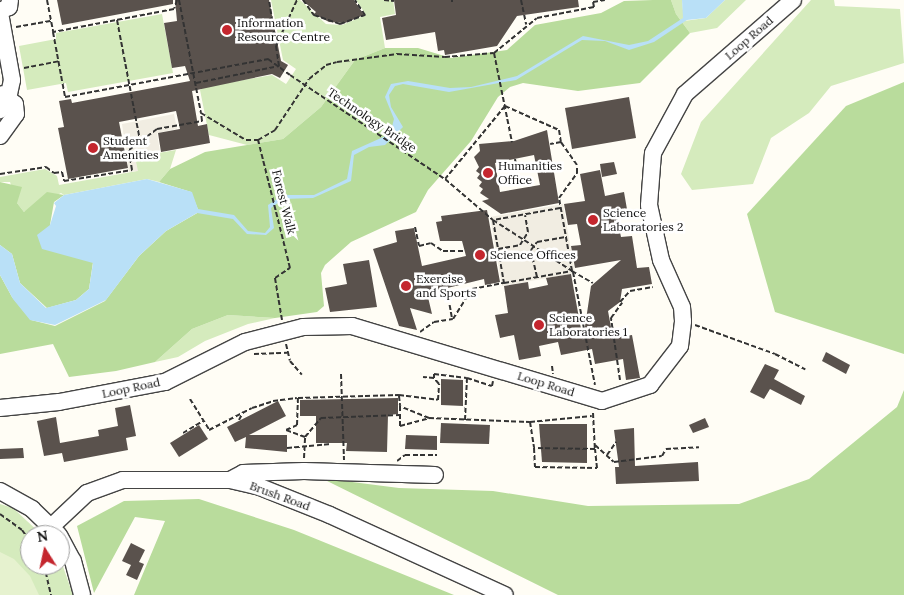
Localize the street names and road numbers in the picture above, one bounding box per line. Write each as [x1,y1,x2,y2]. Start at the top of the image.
street label: Loop Road [722,13,776,63]
street label: Technology Bridge [325,85,419,155]
street label: Forest Walk [269,168,299,236]
street label: Loop Road [516,368,576,400]
street label: Loop Road [101,375,161,401]
street label: Brush Road [248,478,312,514]

